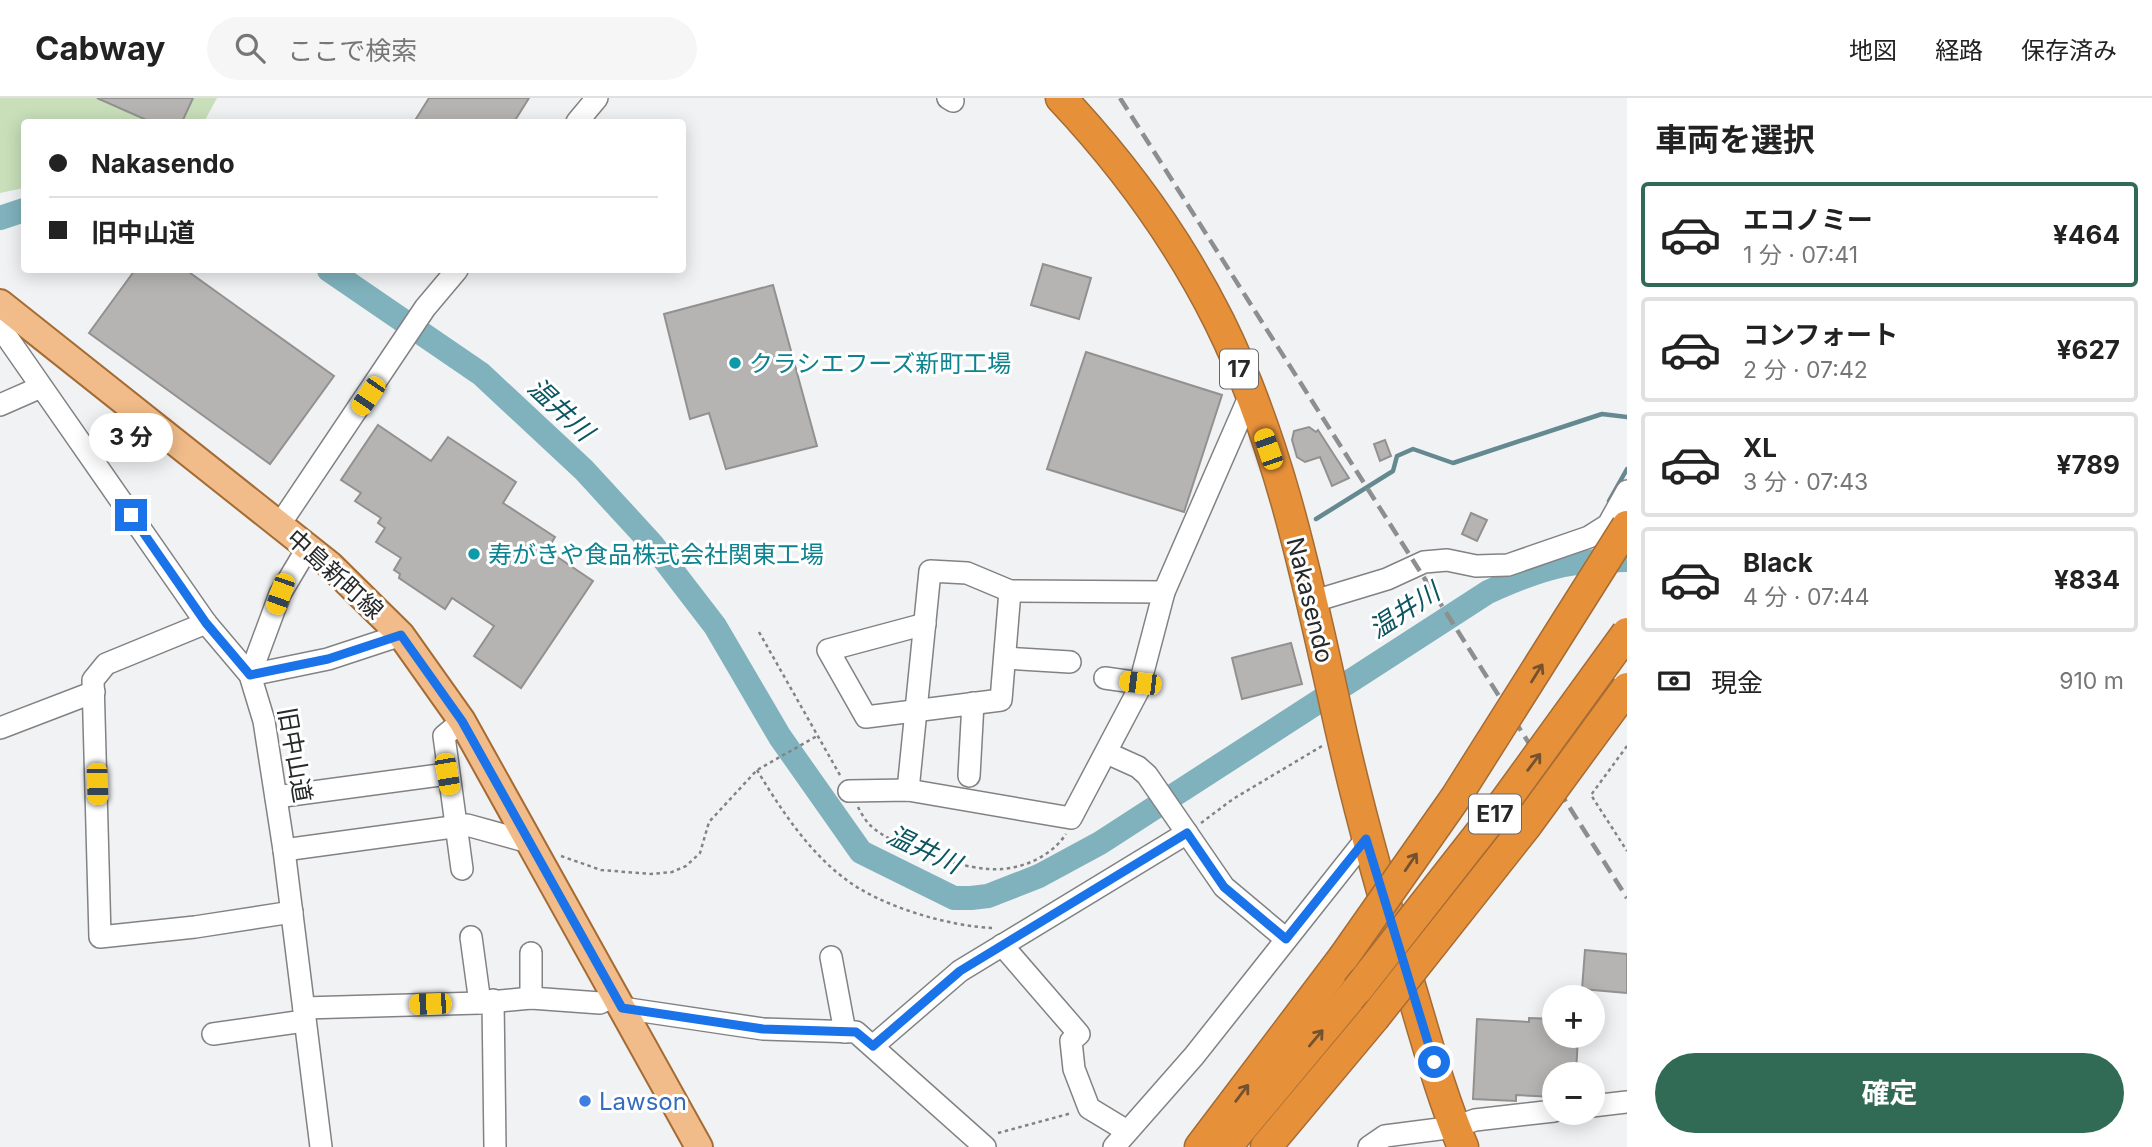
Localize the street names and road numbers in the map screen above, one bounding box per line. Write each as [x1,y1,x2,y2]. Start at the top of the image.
road number: 17 [1220,350,1258,388]
street label: 中島新町線 [281,523,389,625]
street label: Nakasendo [1280,534,1340,666]
street label: 旧中山道 [272,705,318,805]
road number: E17 [1469,794,1521,834]

